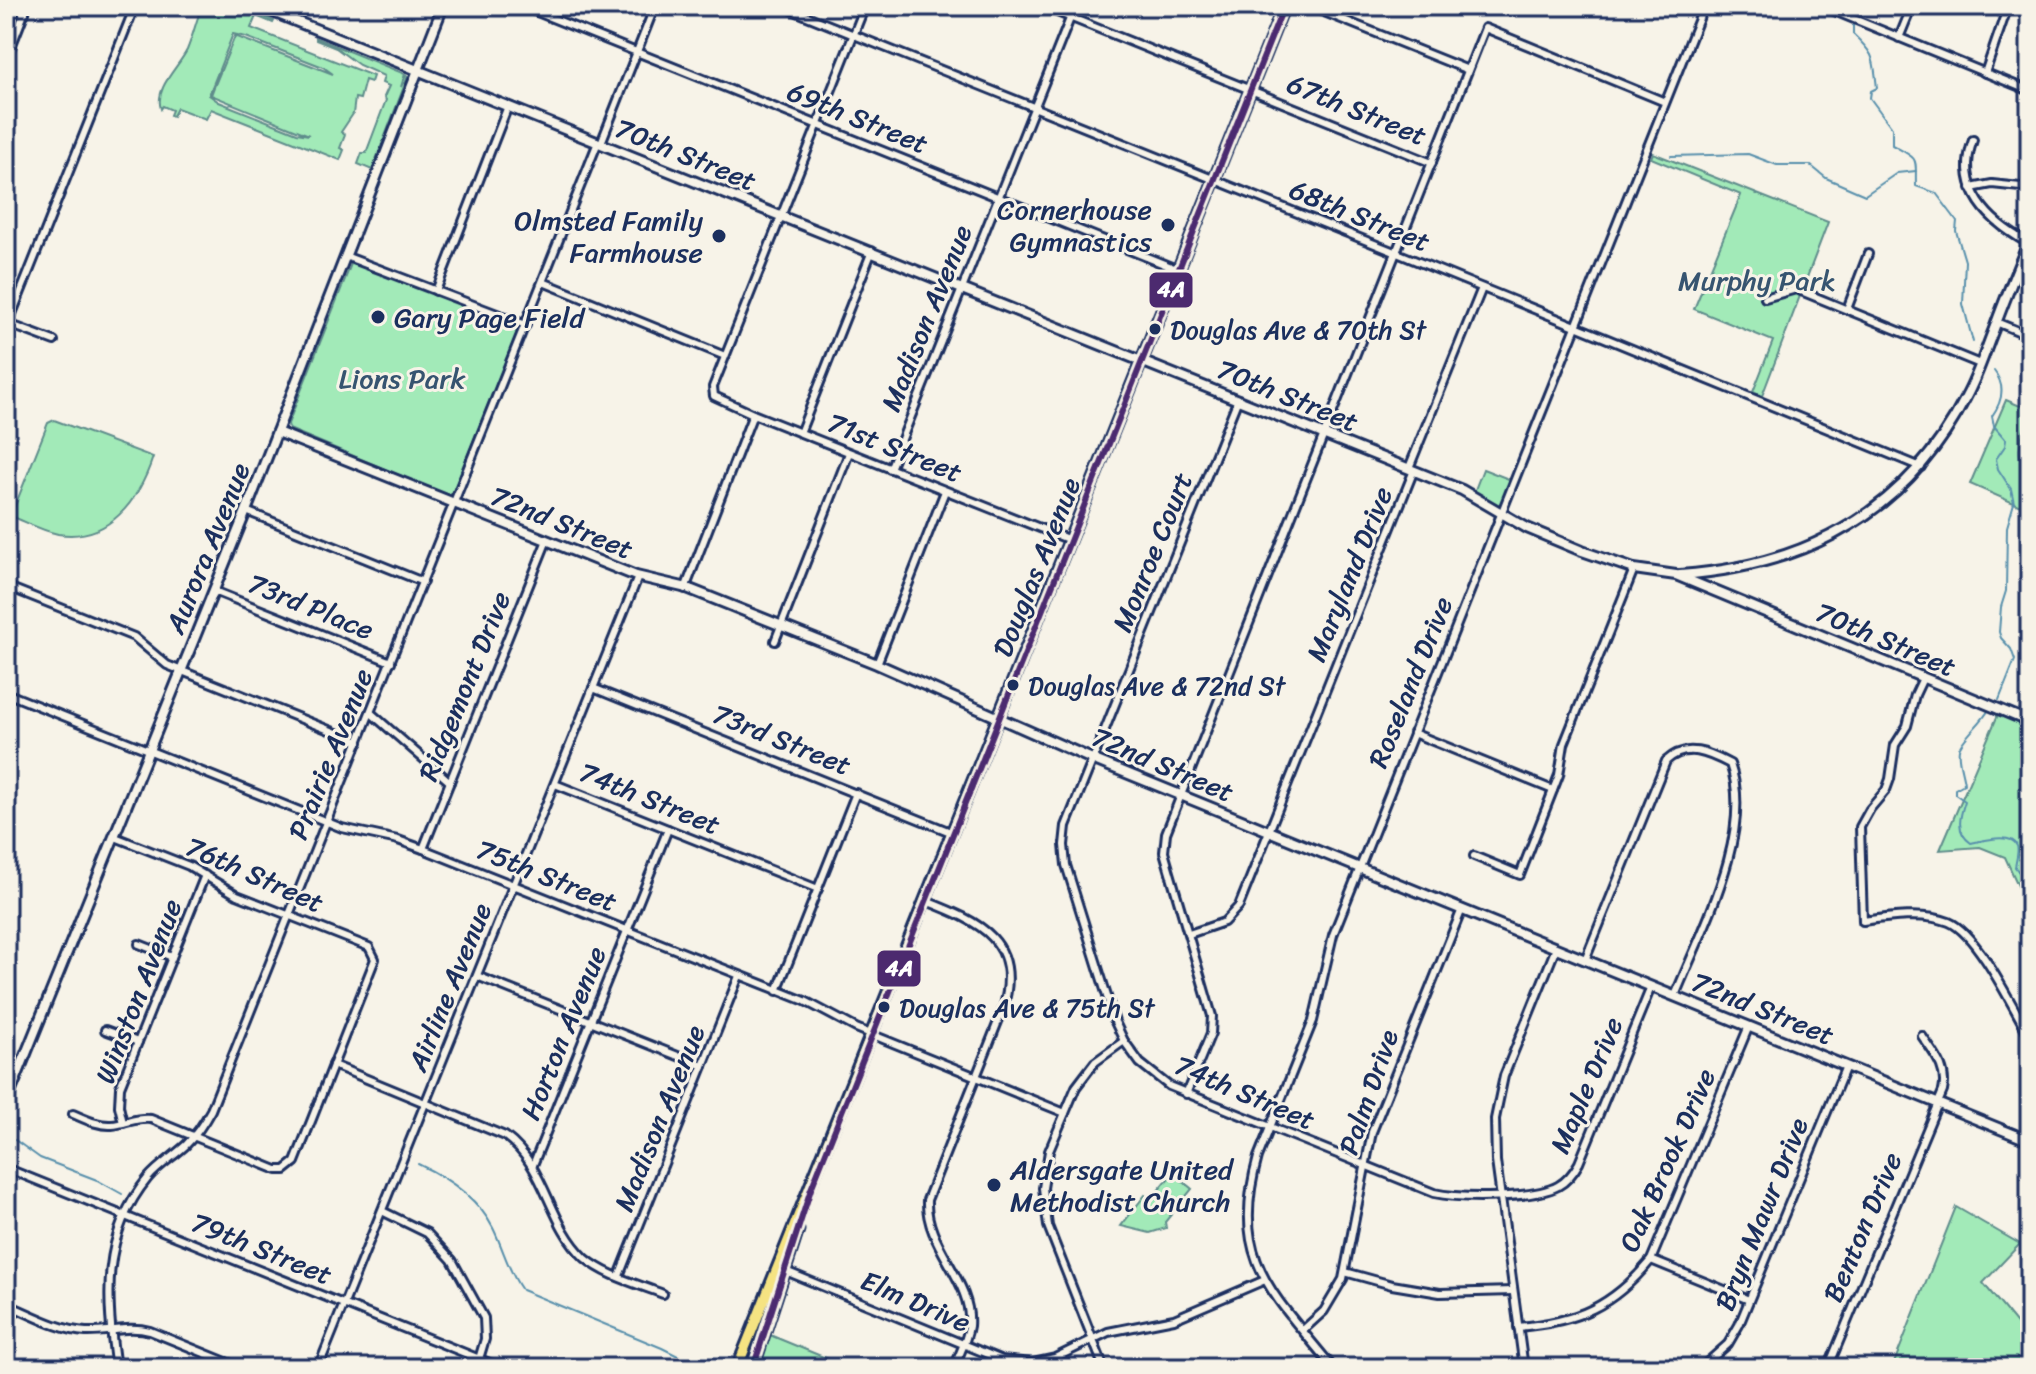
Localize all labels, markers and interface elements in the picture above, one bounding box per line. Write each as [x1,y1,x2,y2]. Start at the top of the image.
street label: 67th Street [1279,59,1434,160]
street label: 69th Street [780,67,936,168]
street label: 70th Street [607,104,764,205]
street label: 68th Street [1282,165,1438,266]
place label: Cornerhouse Gymnastics [997,185,1152,266]
place label: Olmsted Family Farmhouse [514,196,703,277]
marker: Cornerhouse Gymnastics [1159,216,1177,234]
street label: Madison Avenue [867,217,986,419]
marker: Olmsted Family Farmhouse [710,227,728,245]
park label: Murphy Park [1678,256,1836,305]
text: 4A [1156,270,1185,309]
line badge: 4A [1148,271,1194,309]
place label: Gary Page Field [394,293,587,342]
place label: Douglas Ave & 70th St [1170,307,1428,353]
marker: Gary Page Field [369,308,387,326]
marker: Douglas Ave & 70th St [1147,321,1163,337]
street label: 70th Street [1209,345,1366,446]
park label: Lions Park [339,354,466,403]
street label: 71st Street [820,398,970,497]
street label: Aurora Avenue [150,455,264,642]
street label: Monroe Court [1098,465,1207,640]
street label: Douglas Avenue [978,470,1095,665]
street label: 72nd Street [483,472,641,573]
street label: Maryland Drive [1292,479,1407,669]
street label: 73rd Place [240,559,381,654]
street label: Ridgemont Drive [404,584,525,789]
street label: 70th Street [1808,588,1964,691]
street label: Roseland Drive [1354,589,1467,775]
street label: Prairie Avenue [274,661,387,847]
place label: Douglas Ave & 72nd St [1028,663,1287,709]
marker: Douglas Ave & 72nd St [1005,677,1021,693]
street label: 73rd Street [705,689,859,790]
street label: 72nd Street [1084,712,1242,816]
street label: 74th Street [572,748,728,849]
street label: 76th Street [177,822,332,927]
street label: 75th Street [469,825,625,926]
street label: Winston Avenue [81,892,196,1091]
street label: Airline Avenue [393,895,506,1080]
street label: Horton Avenue [506,939,621,1128]
line badge: 4A [876,949,922,988]
text: 4A [884,949,913,988]
street label: 72nd Street [1684,958,1842,1059]
place label: Douglas Ave & 75th St [899,985,1156,1031]
marker: Douglas Ave & 75th St [876,999,892,1015]
street label: Maple Drive [1536,1009,1637,1161]
street label: Madison Avenue [600,1017,719,1219]
street label: Palm Drive [1324,1023,1413,1162]
street label: 74th Street [1167,1041,1323,1144]
street label: Oak Brook Drive [1605,1060,1730,1260]
street label: Bryn Mawr Drive [1700,1110,1823,1318]
street label: Benton Drive [1809,1144,1916,1310]
place label: Aldersgate United Methodist Church [1009,1145,1235,1226]
marker: Aldersgate United Methodist Church [985,1176,1003,1194]
street label: 79th Street [184,1198,340,1299]
street label: Elm Drive [853,1256,979,1347]

